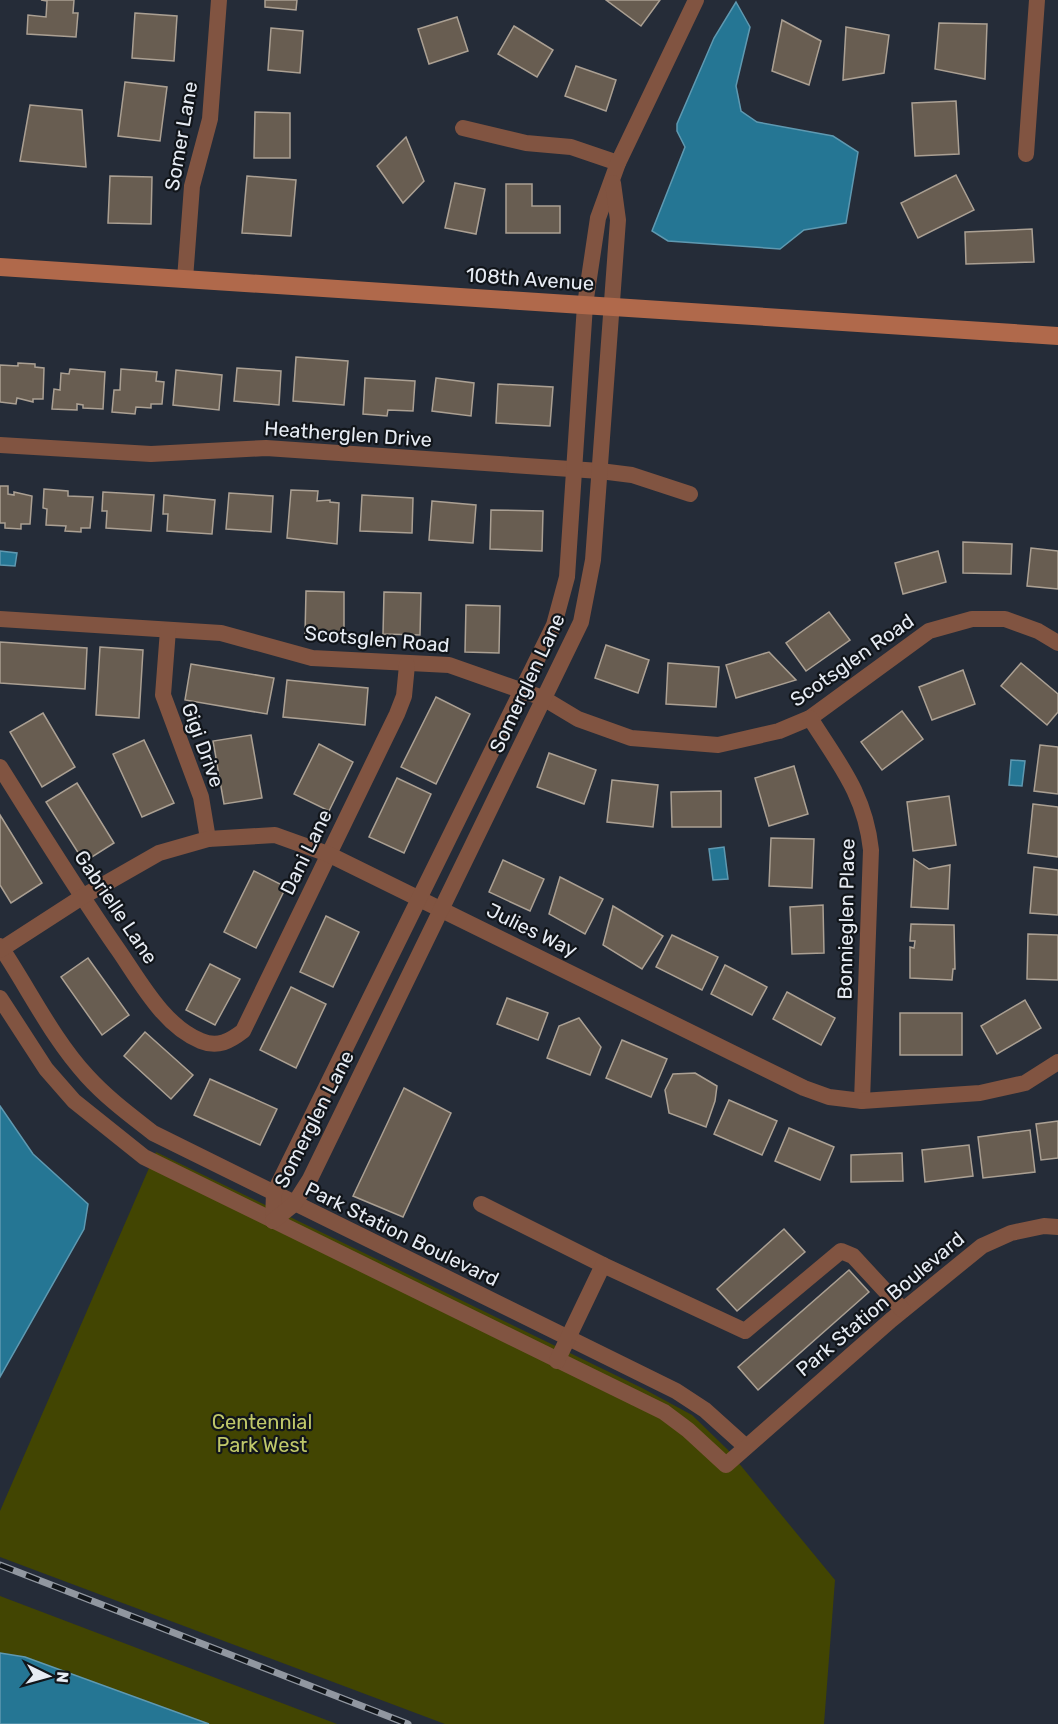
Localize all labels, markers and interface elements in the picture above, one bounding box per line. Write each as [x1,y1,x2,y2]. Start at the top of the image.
street label: Somer Lane [160,79,202,193]
street label: 108th Avenue [465,263,595,295]
street label: Heatherglen Drive [263,416,433,452]
street label: Scotsglen Road [786,608,918,712]
street label: Somerglen Lane [484,610,570,756]
street label: Scotsglen Road [304,621,450,657]
street label: Gigi Drive [177,699,229,791]
street label: Dani Lane [275,805,337,899]
street label: Bonnieglen Place [833,838,859,1000]
street label: Gabrielle Lane [69,846,163,968]
street label: Julies Way [483,898,581,962]
street label: Somerglen Lane [269,1046,359,1192]
street label: Park Station Boulevard [301,1177,503,1291]
street label: Park Station Boulevard [791,1227,969,1381]
park label: Centennial Park West [212,1410,312,1457]
north arrow [18,1646,78,1706]
text: N [52,1671,72,1684]

